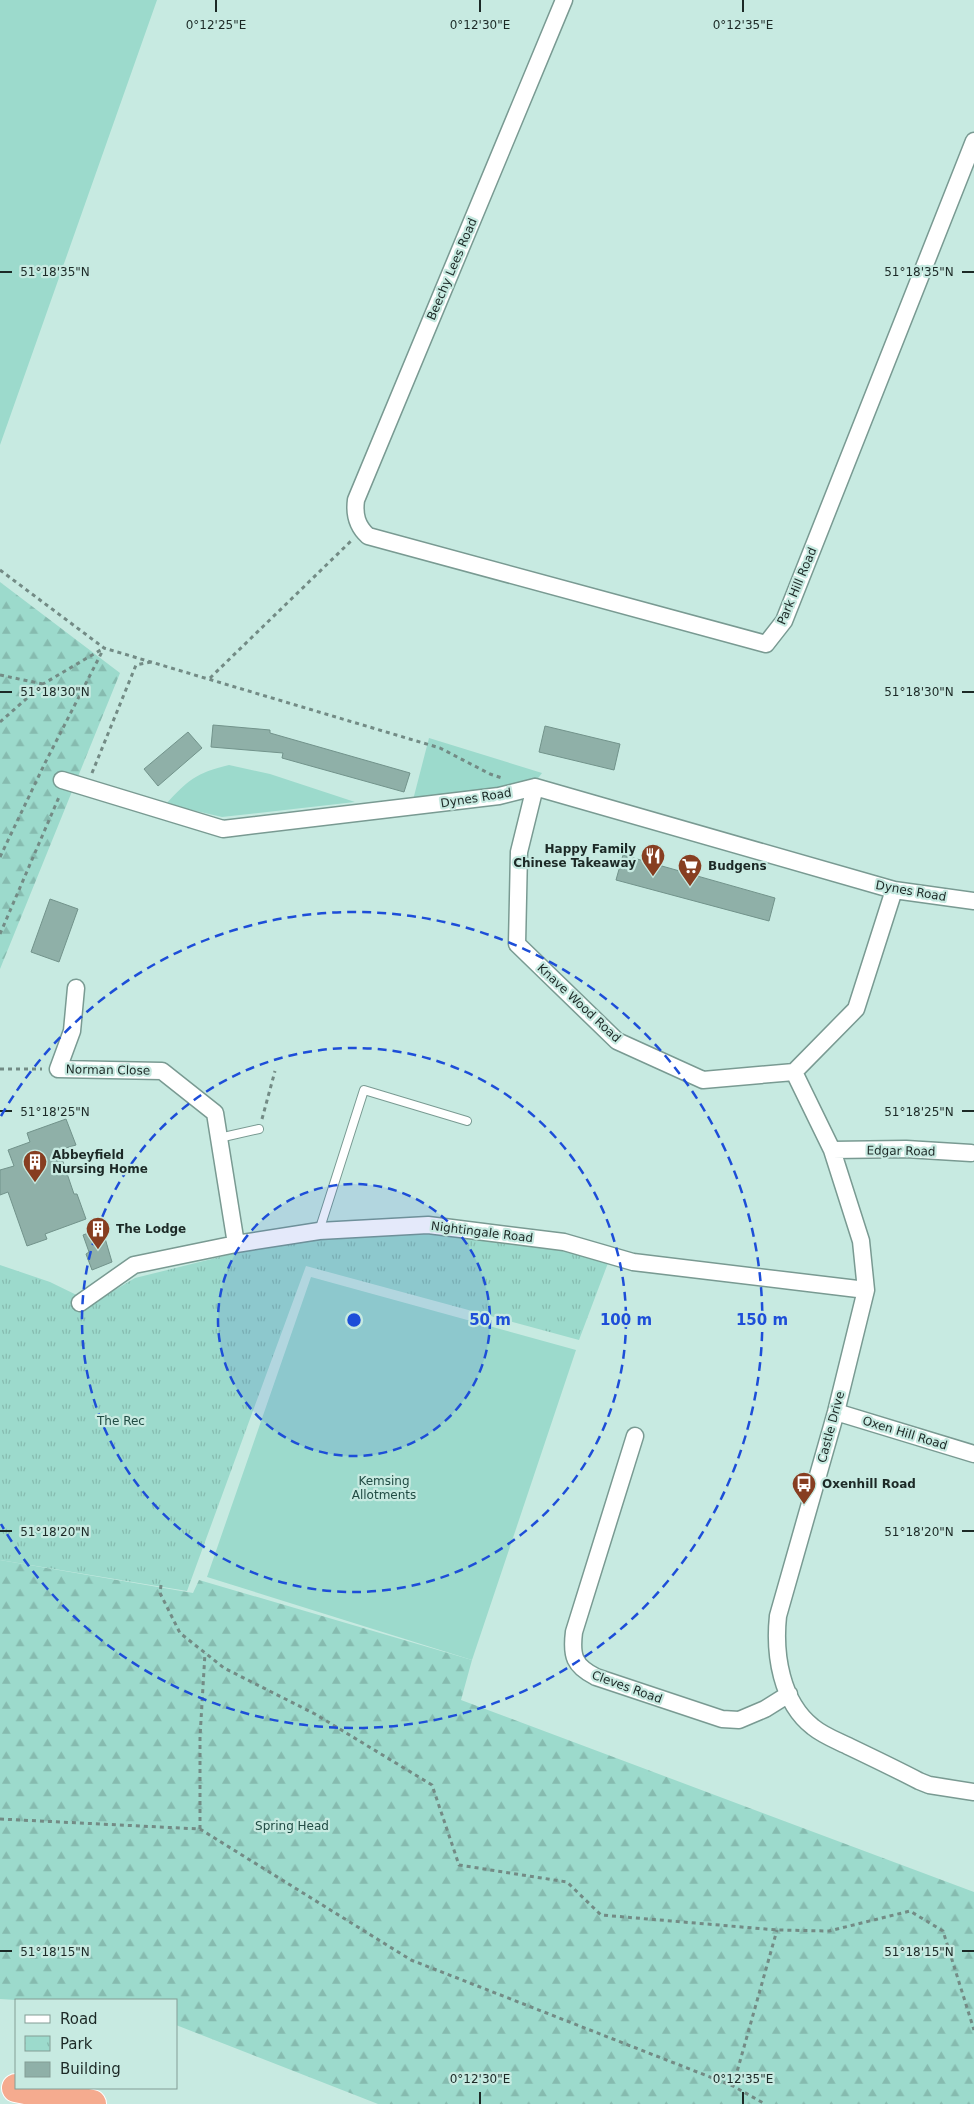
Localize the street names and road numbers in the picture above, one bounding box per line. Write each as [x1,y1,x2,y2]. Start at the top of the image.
street label: Beechy Lees Road [424,216,480,322]
street label: Park Hill Road [774,545,820,627]
street label: Dynes Road [440,785,512,811]
street label: Dynes Road [875,878,947,904]
street label: Knave Wood Road [535,961,623,1045]
street label: Norman Close [66,1062,150,1078]
street label: Edgar Road [866,1143,936,1159]
street label: Nightingale Road [430,1219,534,1245]
street label: Castle Drive [815,1390,847,1464]
street label: Oxen Hill Road [861,1413,949,1453]
street label: Cleves Road [590,1668,664,1706]

